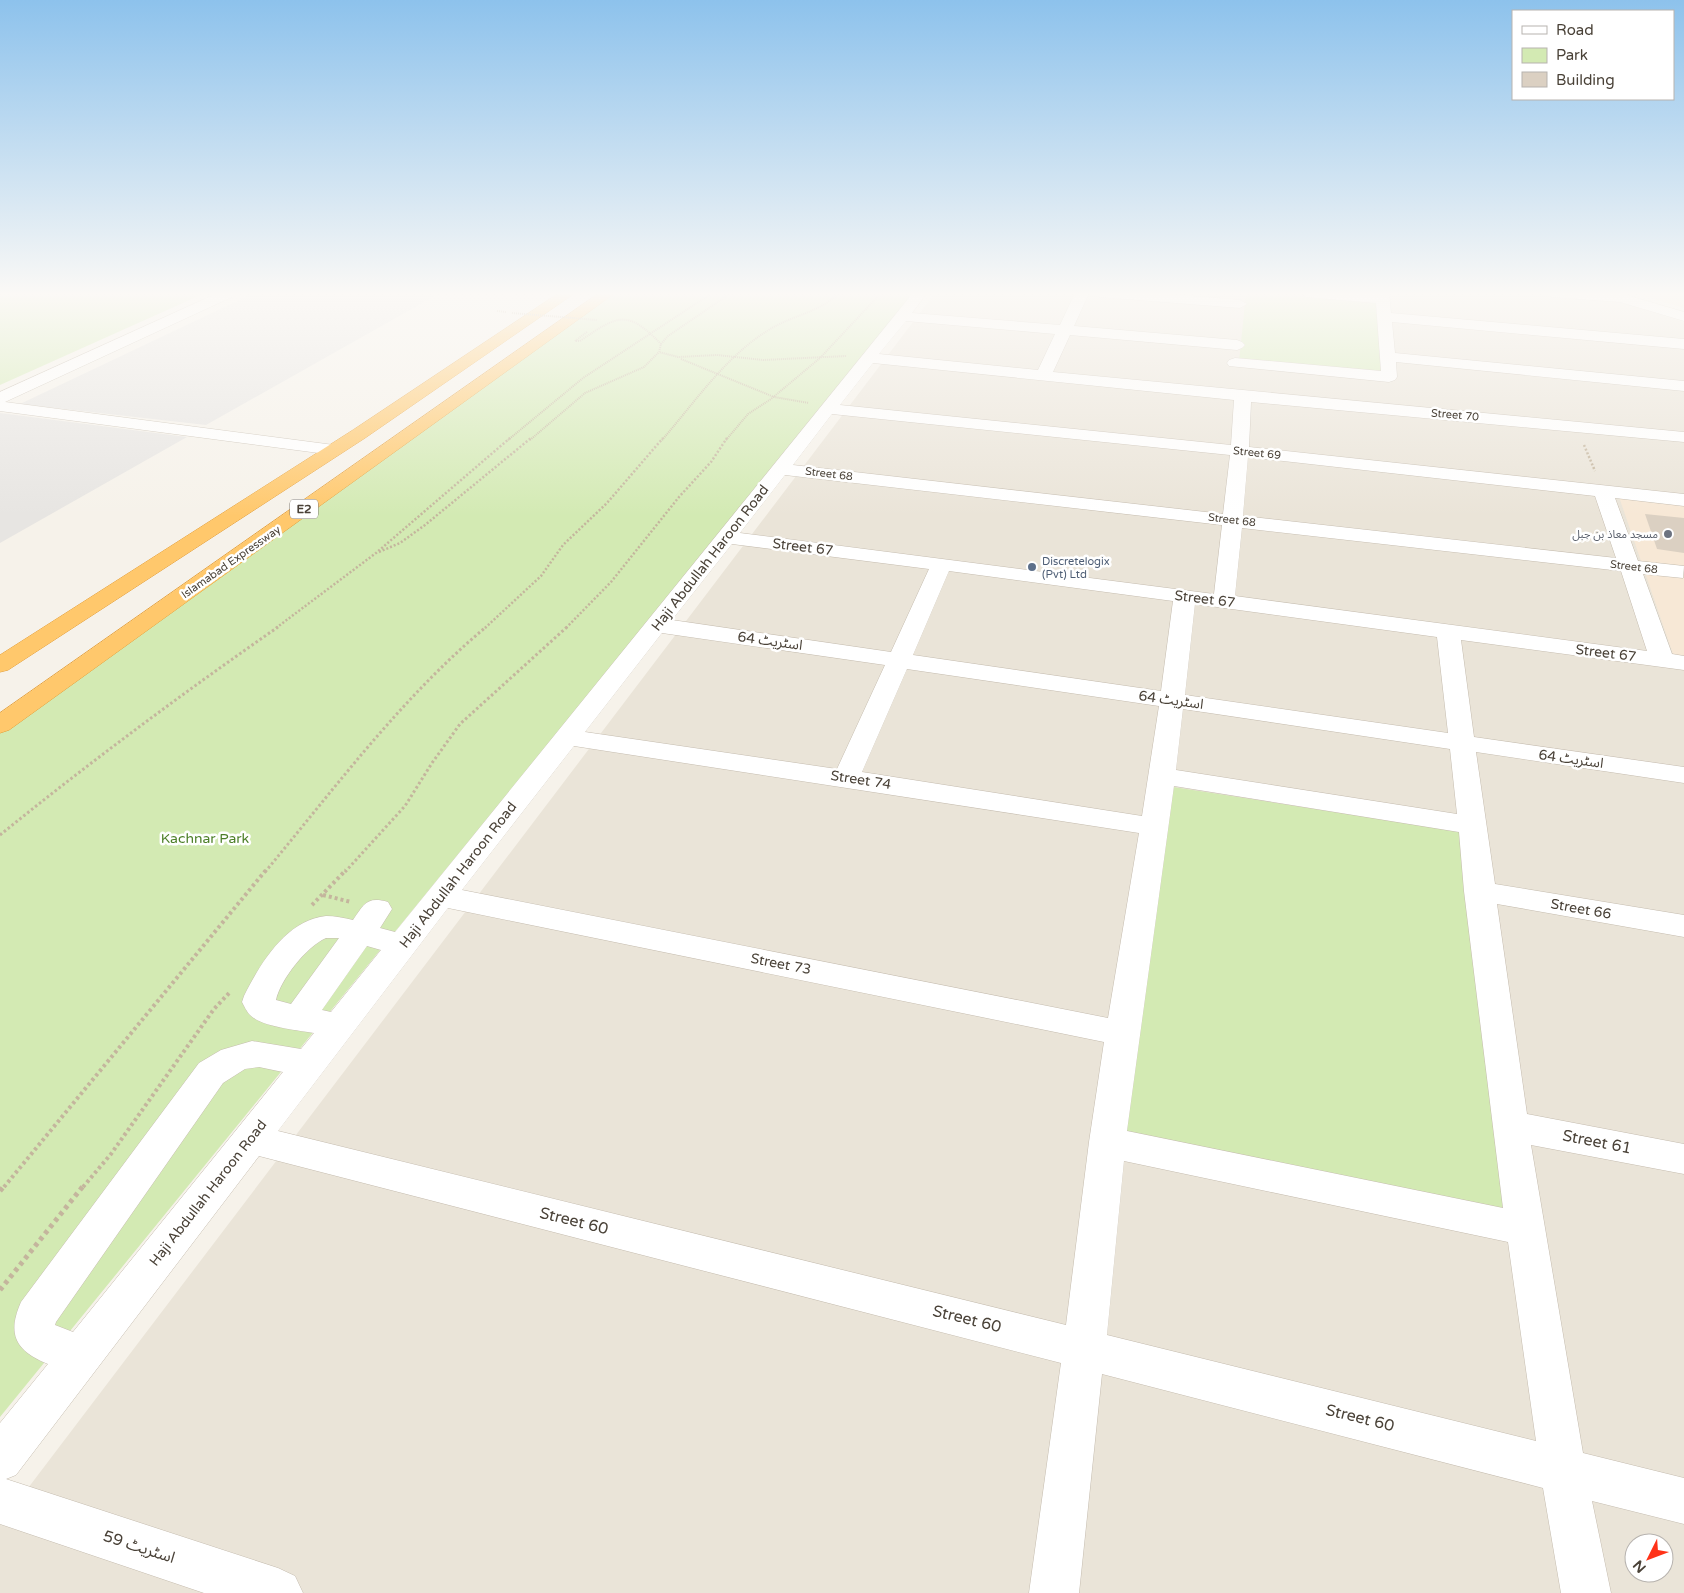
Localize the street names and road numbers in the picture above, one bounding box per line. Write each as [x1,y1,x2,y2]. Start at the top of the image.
street label: Street 70 [1430,406,1480,424]
street label: Street 69 [1232,444,1282,462]
street label: Street 68 [804,465,854,483]
street label: Haji Abdullah Haroon Road [648,482,772,634]
road number: E2 [290,499,318,518]
street label: Street 68 [1207,511,1257,529]
street label: Islamabad Expressway [179,523,283,601]
street label: Street 67 [772,535,834,559]
street label: Street 68 [1609,558,1659,576]
street label: Street 67 [1174,587,1236,611]
street label: اسٹریٹ 64 [736,628,804,654]
street label: Street 67 [1575,641,1637,665]
street label: اسٹریٹ 64 [1137,687,1205,713]
street label: اسٹریٹ 64 [1537,746,1605,772]
street label: Street 74 [829,767,893,793]
street label: Haji Abdullah Haroon Road [396,799,520,951]
street label: Street 66 [1549,895,1613,923]
street label: Street 73 [749,950,813,978]
street label: Haji Abdullah Haroon Road [146,1117,270,1269]
street label: Street 61 [1561,1126,1633,1158]
street label: Street 60 [538,1203,610,1239]
street label: Street 60 [931,1301,1003,1337]
street label: Street 60 [1324,1400,1396,1436]
street label: اسٹریٹ 59 [100,1526,178,1568]

